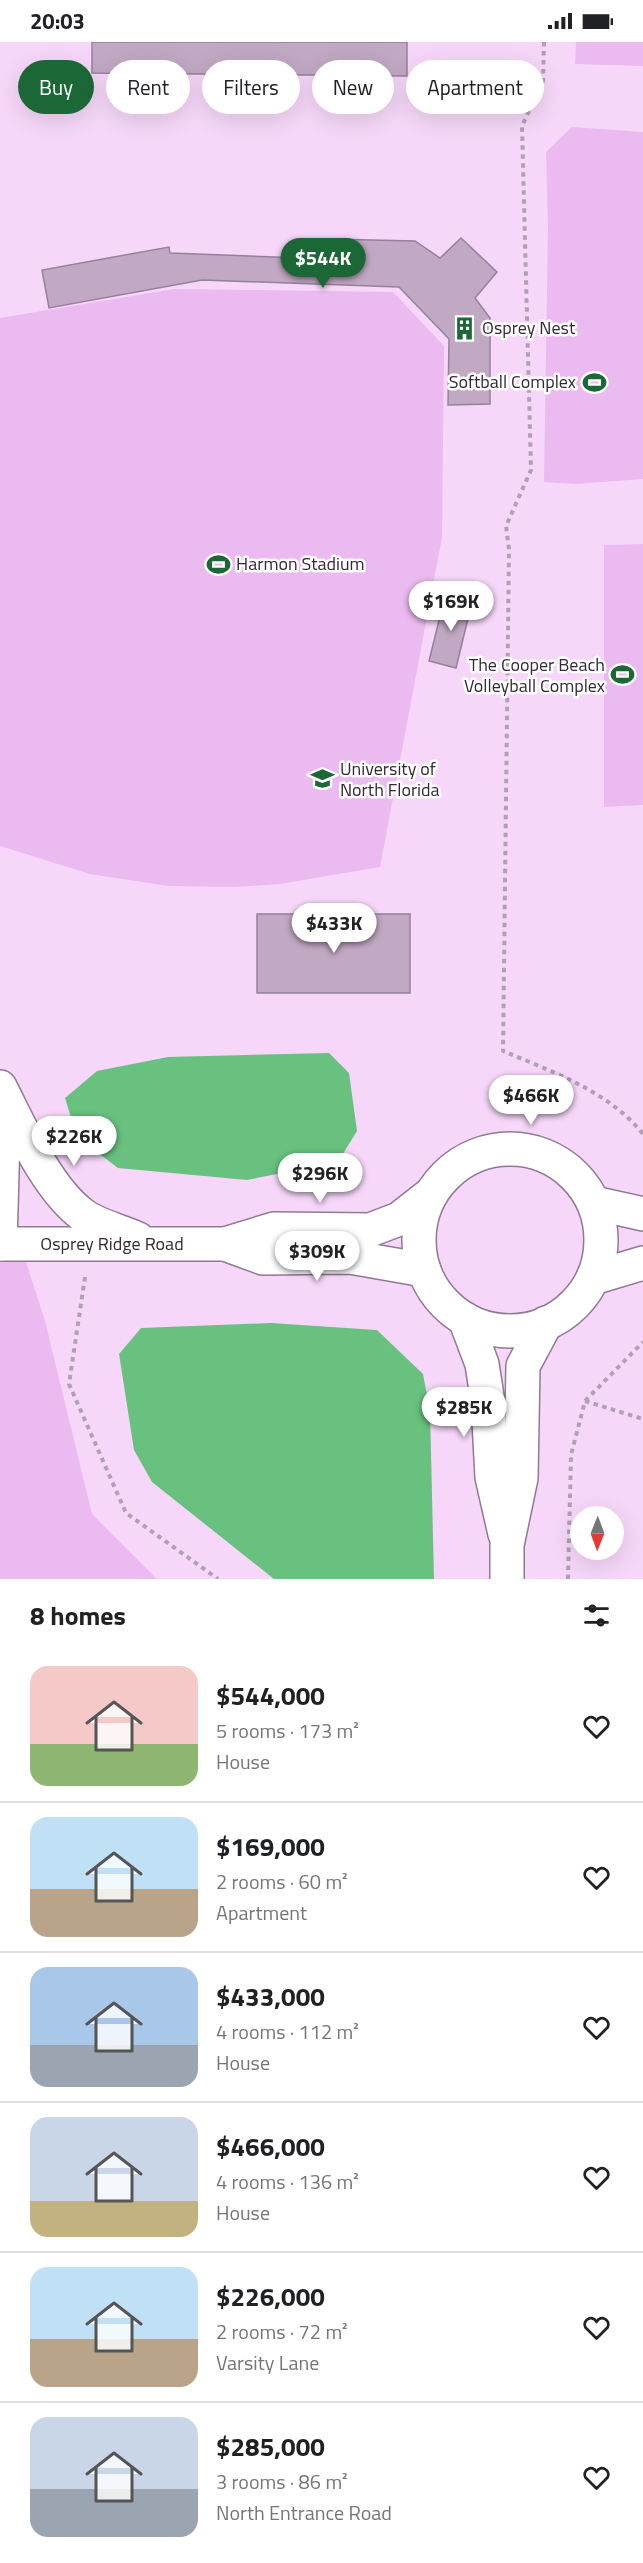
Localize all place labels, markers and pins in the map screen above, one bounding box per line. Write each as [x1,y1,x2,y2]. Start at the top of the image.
pin: $544K [281,238,365,289]
place label: Osprey Nest [482,314,576,341]
building icon: Osprey Nest [451,315,477,341]
place label: Softball Complex [449,368,576,395]
sports icon: Softball Complex [581,369,607,395]
place label: Harmon Stadium [236,550,365,577]
sports icon: Harmon Stadium [205,551,231,577]
pin: $169K [409,581,493,632]
place label: The Cooper Beach Volleyball Complex [464,651,605,699]
sports icon: The Cooper Beach Volleyball Complex [610,662,636,688]
place label: University of North Florida [340,755,440,803]
school or university icon: University of North Florida [309,766,335,792]
pin: $433K [292,903,376,954]
pin: $466K [489,1075,573,1126]
pin: $226K [32,1116,116,1167]
pin: $296K [278,1153,362,1204]
pin: $309K [275,1231,359,1282]
pin: $285K [422,1387,506,1438]

